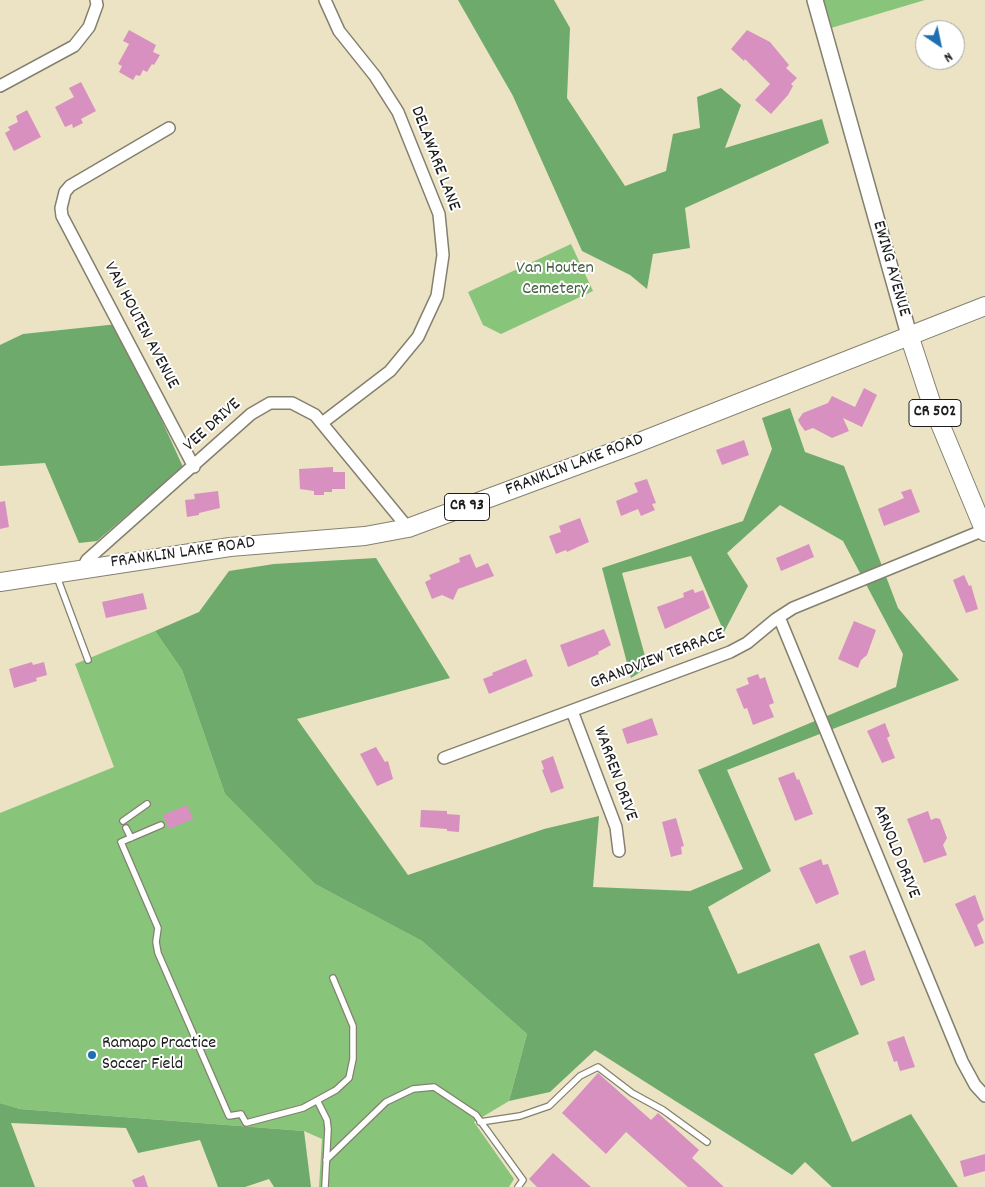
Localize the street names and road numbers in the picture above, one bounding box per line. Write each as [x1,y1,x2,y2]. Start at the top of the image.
street label: DELAWARE LANE [404,104,464,214]
street label: EWING AVENUE [866,219,914,319]
street label: VAN HOUTEN AVENUE [97,259,183,393]
street label: VEE DRIVE [180,395,246,457]
road number: CR 502 [909,399,961,426]
street label: FRANKLIN LAKE ROAD [503,430,647,502]
road number: CR 93 [444,494,490,520]
street label: FRANKLIN LAKE ROAD [109,533,257,575]
street label: GRANDVIEW TERRACE [588,624,728,696]
street label: WARREN DRIVE [587,724,641,824]
street label: ARNOLD DRIVE [866,802,924,902]

